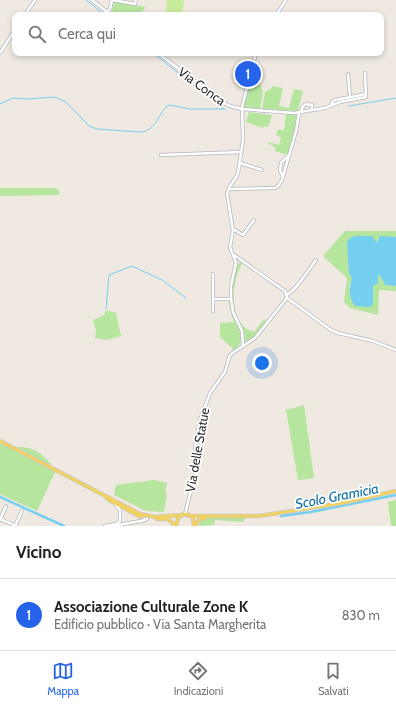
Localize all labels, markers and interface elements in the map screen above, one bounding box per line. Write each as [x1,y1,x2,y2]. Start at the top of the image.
search box [12,12,384,56]
icon: search [26,23,48,45]
text: Cerca qui [58,25,116,43]
pin: 1 [235,59,261,89]
street label: Via Conca [175,63,229,109]
your location [252,353,272,373]
street label: Via delle Statue [182,406,212,494]
water label: Scolo Gramicia [294,479,380,513]
text: Vicino [16,542,61,562]
text: Associazione Culturale Zone K [54,598,248,616]
text: 1 [27,607,31,623]
text: 830 m [342,607,380,623]
text: Edificio pubblico · Via Santa Margherita [54,616,266,632]
tab: Mappa [47,660,79,698]
tab: Indicazioni [174,660,223,698]
tab: Salvati [318,660,349,698]

